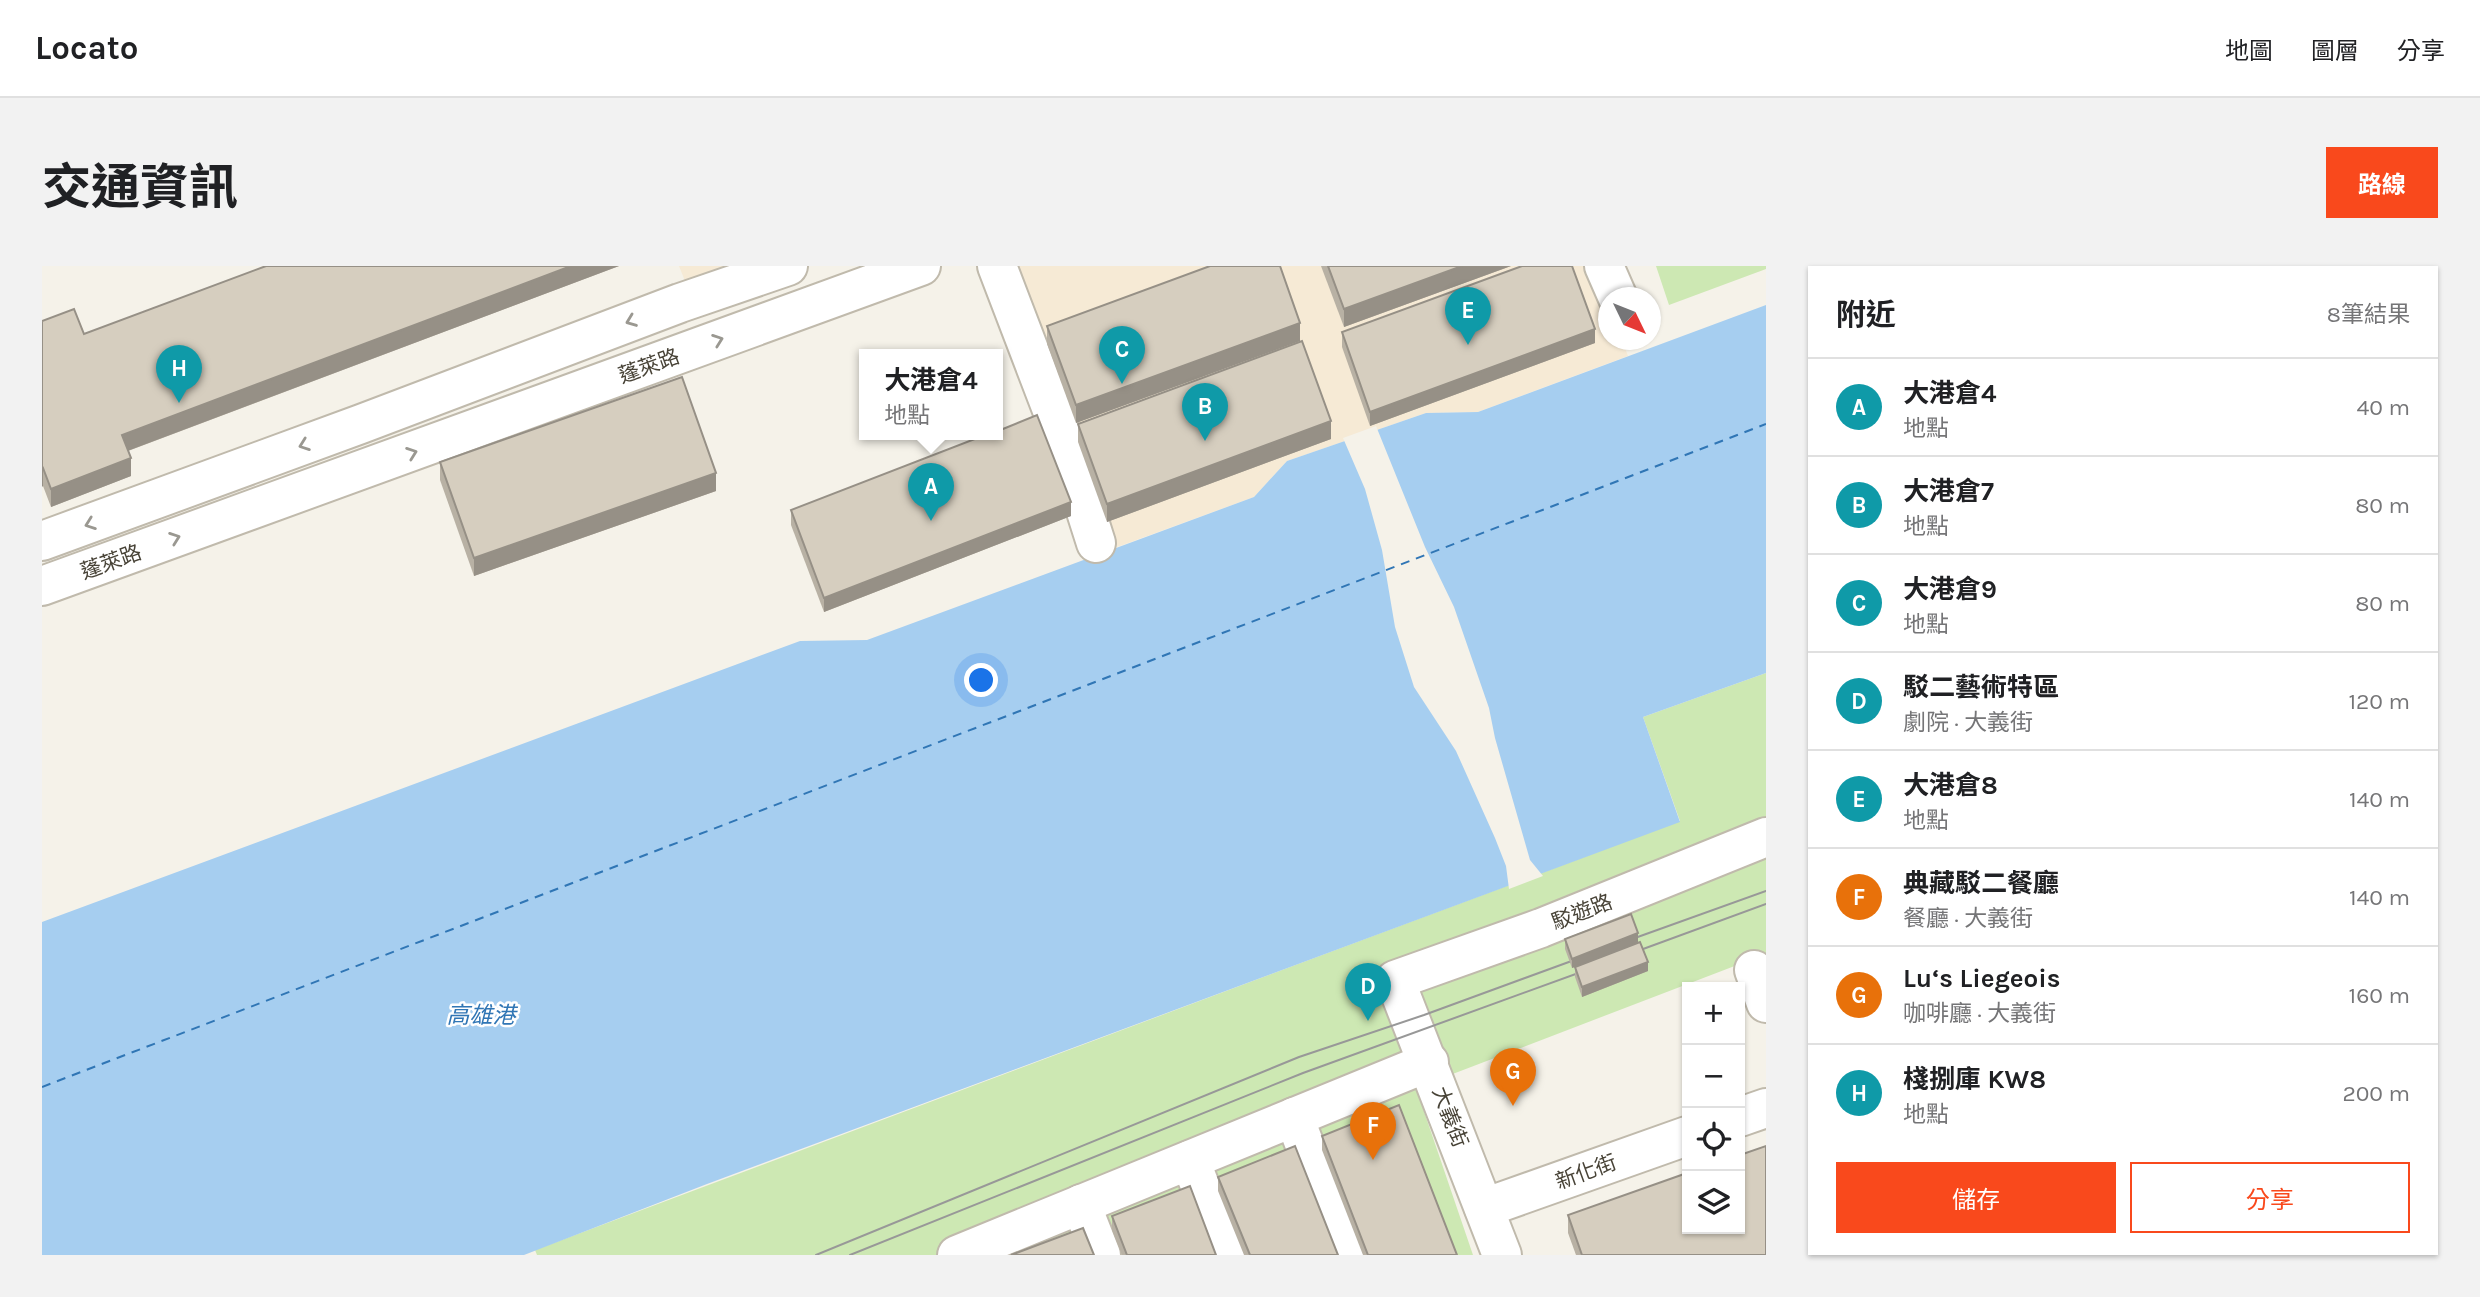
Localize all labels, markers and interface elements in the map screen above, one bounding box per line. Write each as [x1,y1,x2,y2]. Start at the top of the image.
text: Locato [35,29,138,67]
text: 地圖 [2225,37,2273,65]
text: 圖層 [2311,37,2359,65]
text: 分享 [2397,37,2445,65]
button: 路線 [2326,147,2438,218]
text: 交通資訊 [42,159,238,216]
pin: E [1445,287,1491,345]
north arrow [1598,287,1661,350]
text: 附近 [1836,297,1896,333]
text: 8筆結果 [2327,301,2410,328]
one-way arrow [626,313,638,327]
pin: C [1099,326,1145,384]
one-way arrow [711,335,723,349]
street label: 蓬萊路 [615,344,683,388]
pin: H [156,345,202,403]
popup [859,349,1003,440]
text: 大港倉4 [884,365,978,396]
text: 大港倉4 [1903,378,1996,409]
pin: B [1182,383,1228,441]
text: A [1852,394,1866,421]
text: 40 m [2357,394,2410,421]
text: 地點 [884,402,930,429]
text: 地點 [1903,415,1949,442]
one-way arrow [298,437,310,451]
one-way arrow [406,447,418,461]
pin: A [908,463,954,521]
text: 大港倉7 [1903,476,1994,507]
text: B [1852,492,1866,519]
text: 80 m [2355,492,2410,519]
text: 地點 [1903,513,1949,540]
one-way arrow [85,515,97,529]
one-way arrow [169,533,181,547]
street label: 蓬萊路 [77,540,145,584]
text: 大港倉9 [1903,574,1997,605]
text: C [1852,590,1866,617]
text: 80 m [2355,590,2410,617]
text: 地點 [1903,611,1949,638]
your location [964,663,998,697]
text: 駁二藝術特區 [1903,672,2059,703]
text: D [1851,688,1867,715]
text: 120 m [2348,688,2410,715]
text: 劇院 · 大義街 [1903,709,2033,736]
text: 大港倉8 [1903,770,1998,801]
text: E [1852,786,1866,813]
text: 140 m [2349,786,2410,813]
text: 地點 [1903,807,1949,834]
text: 典藏駁二餐廳 [1903,868,2059,899]
text: F [1853,884,1865,911]
text: 140 m [2349,884,2410,911]
street label: 駁遊路 [1548,890,1616,934]
text: 餐廳 · 大義街 [1903,905,2033,932]
pin: D [1345,963,1391,1021]
text: Lu‘s Liegeois [1903,963,2061,994]
map controls [1682,982,1745,1234]
button: + [1682,982,1745,1045]
text: G [1851,982,1867,1009]
text: 160 m [2349,982,2410,1009]
text: 咖啡廳 · 大義街 [1903,1000,2056,1027]
water label: 高雄港 [447,1002,519,1029]
button: − [1682,1045,1745,1108]
pin: G [1490,1048,1536,1106]
text: 棧捌庫 KW8 [1903,1064,2046,1095]
text: H [1851,1080,1867,1107]
text: 200 m [2342,1080,2410,1107]
street label: 大義街 [1428,1083,1472,1151]
text: 地點 [1903,1101,1949,1128]
pin: F [1350,1102,1396,1160]
button: locate [1682,1108,1745,1171]
street label: 新化街 [1552,1150,1620,1194]
button: 儲存 [1836,1162,2116,1233]
button: 分享 [2130,1162,2410,1233]
button: layers [1682,1171,1745,1234]

